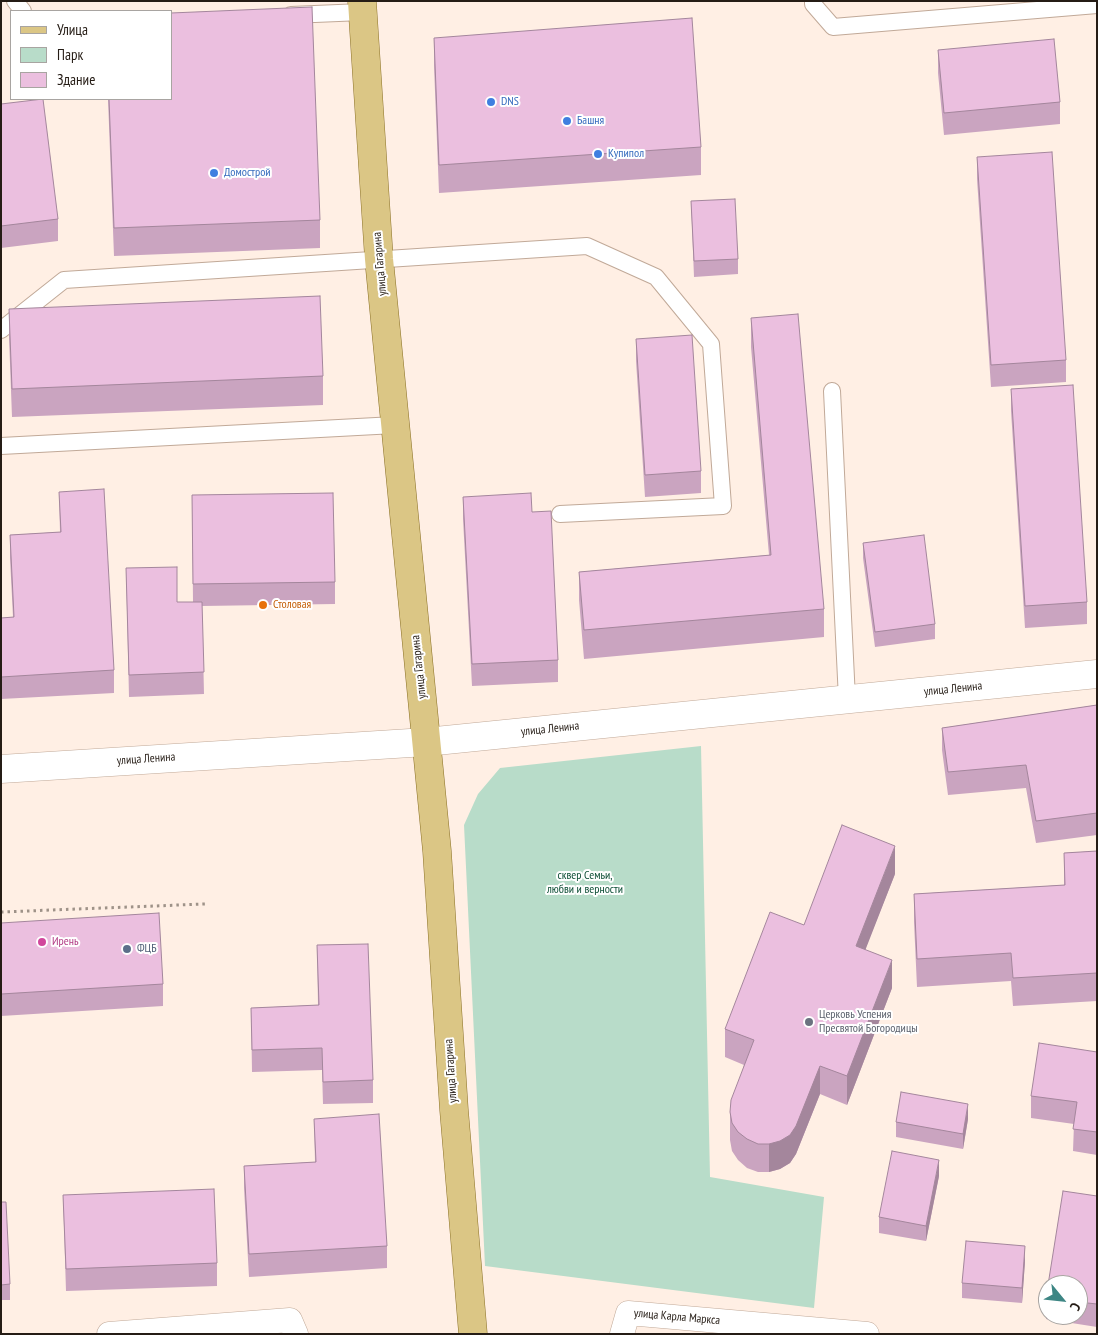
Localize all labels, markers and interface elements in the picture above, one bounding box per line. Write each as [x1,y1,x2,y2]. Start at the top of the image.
legend [10,10,172,100]
text: Улица [57,20,88,39]
text: Парк [57,45,83,64]
text: Здание [57,70,95,89]
place label: DNS [501,95,519,109]
marker: DNS [485,96,497,108]
place label: Башня [577,114,604,128]
marker: Башня [561,115,573,127]
place label: Купипол [608,147,644,161]
marker: Купипол [592,148,604,160]
place label: Домострой [224,166,271,180]
marker: Домострой [208,167,220,179]
street label: улица Гагарина [370,231,390,297]
place label: Столовая [273,598,311,612]
marker: Столовая [257,599,269,611]
street label: улица Гагарина [408,634,430,700]
street label: улица Ленина [923,679,983,699]
street label: улица Ленина [520,719,580,739]
street label: улица Ленина [116,750,176,768]
park label: сквер Семьи, любви и верности [547,869,623,897]
place label: Ирень [52,935,78,949]
marker: Ирень [36,936,48,948]
place label: ФЦБ [137,942,157,956]
marker: ФЦБ [121,943,133,955]
place label: Церковь Успения Пресвятой Богородицы [819,1008,918,1036]
marker: Церковь Успения Пресвятой Богородицы [803,1016,815,1028]
street label: улица Гагарина [442,1039,460,1103]
north arrow [1038,1275,1088,1325]
text: С [1066,1300,1085,1314]
street label: улица Карла Маркса [633,1306,721,1328]

